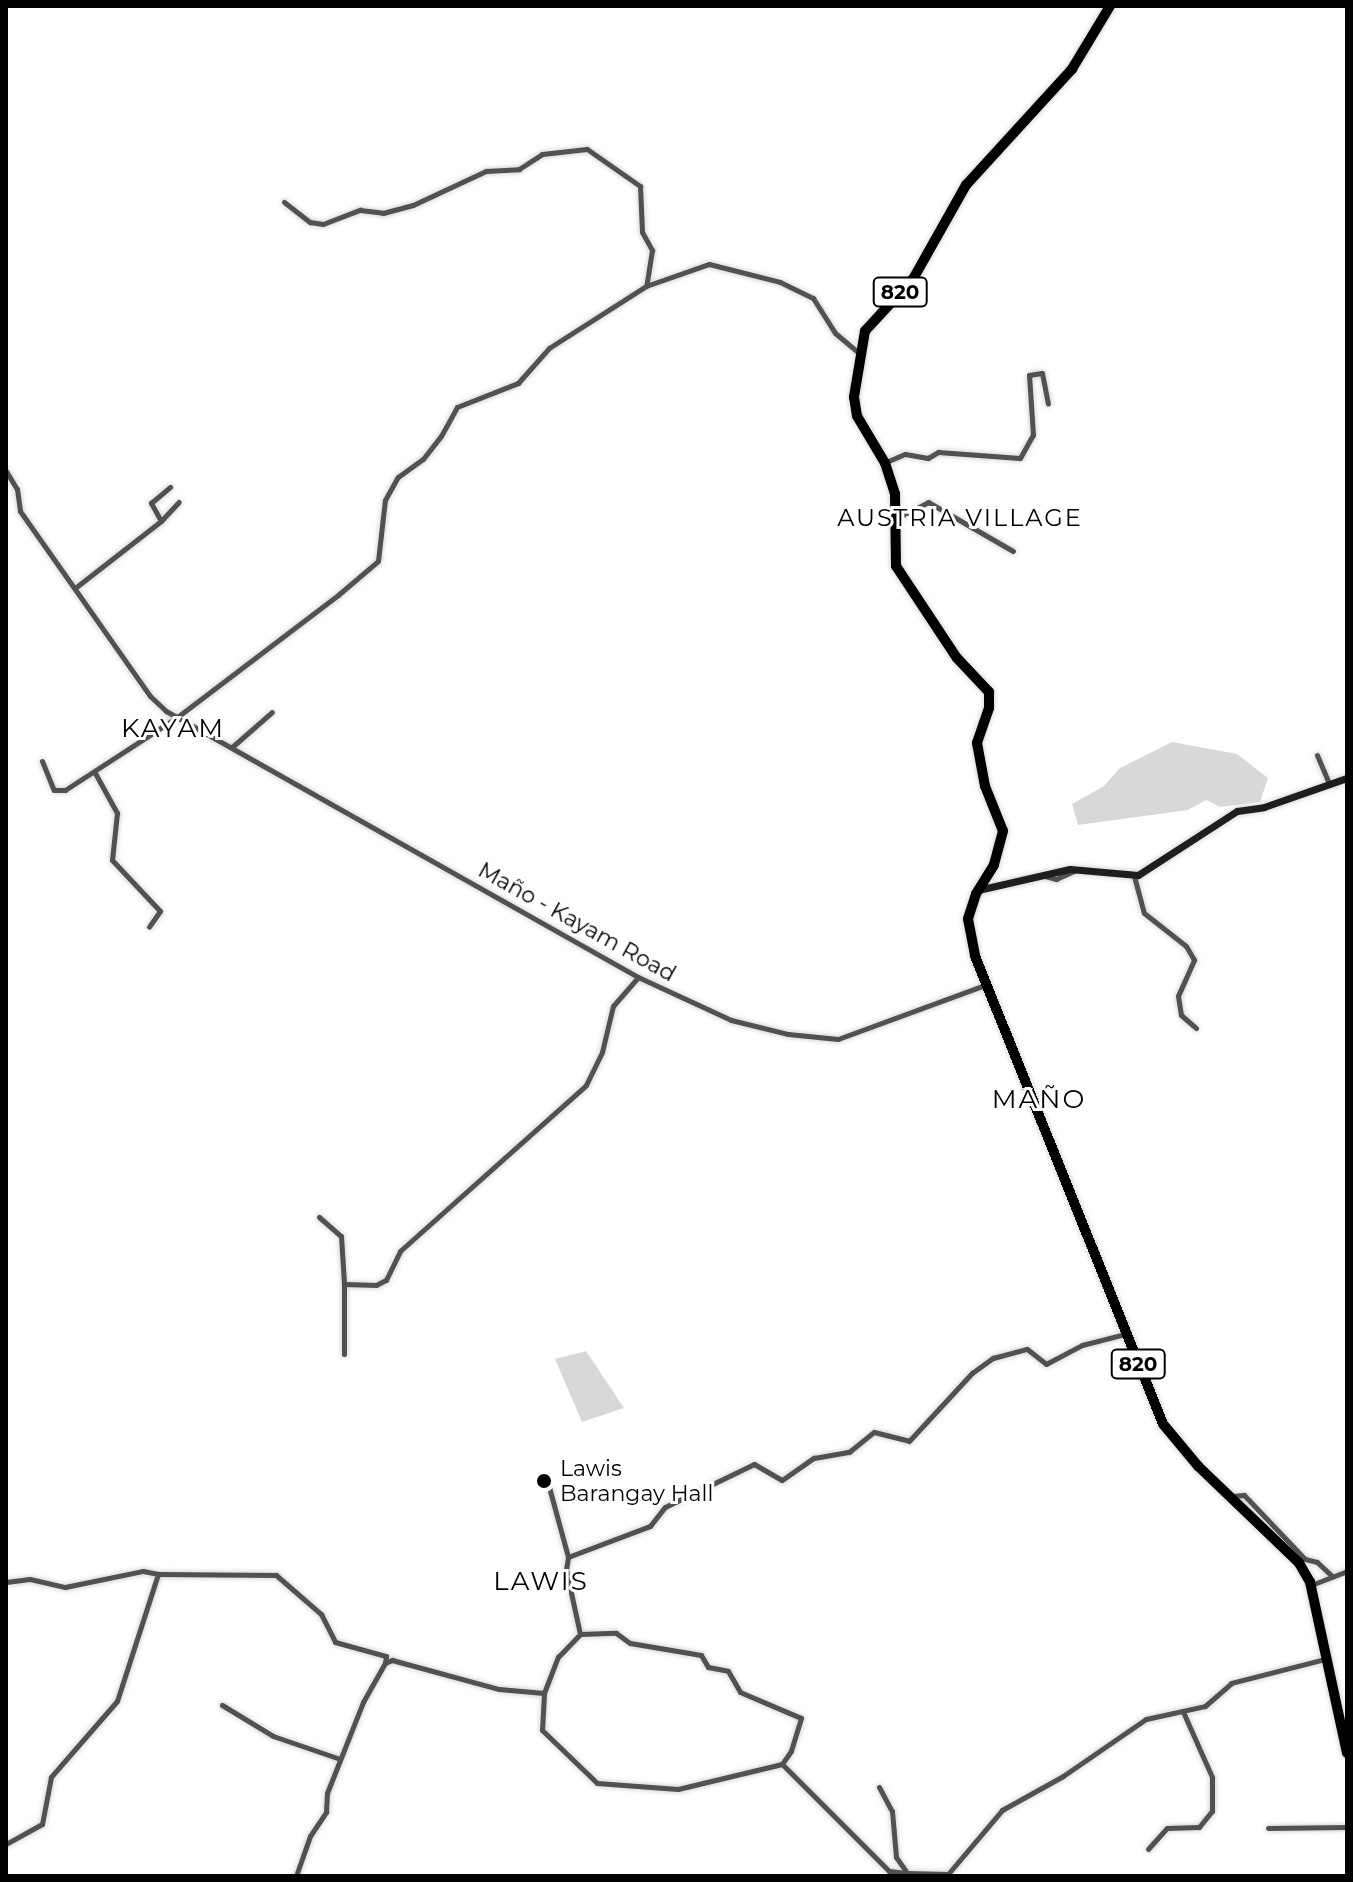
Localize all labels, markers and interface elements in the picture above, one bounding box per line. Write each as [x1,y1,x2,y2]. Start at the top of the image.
road number: 820 [872,276,928,308]
district label: AUSTRIA VILLAGE [837,504,1083,532]
district label: KAYAM [121,713,225,745]
street label: Maño - Kayam Road [474,857,680,987]
district label: MAÑO [992,1084,1086,1116]
road number: 820 [1110,1348,1166,1380]
place label: Lawis Barangay Hall [560,1455,713,1506]
marker: Lawis Barangay Hall [535,1472,553,1490]
district label: LAWIS [493,1566,589,1598]

